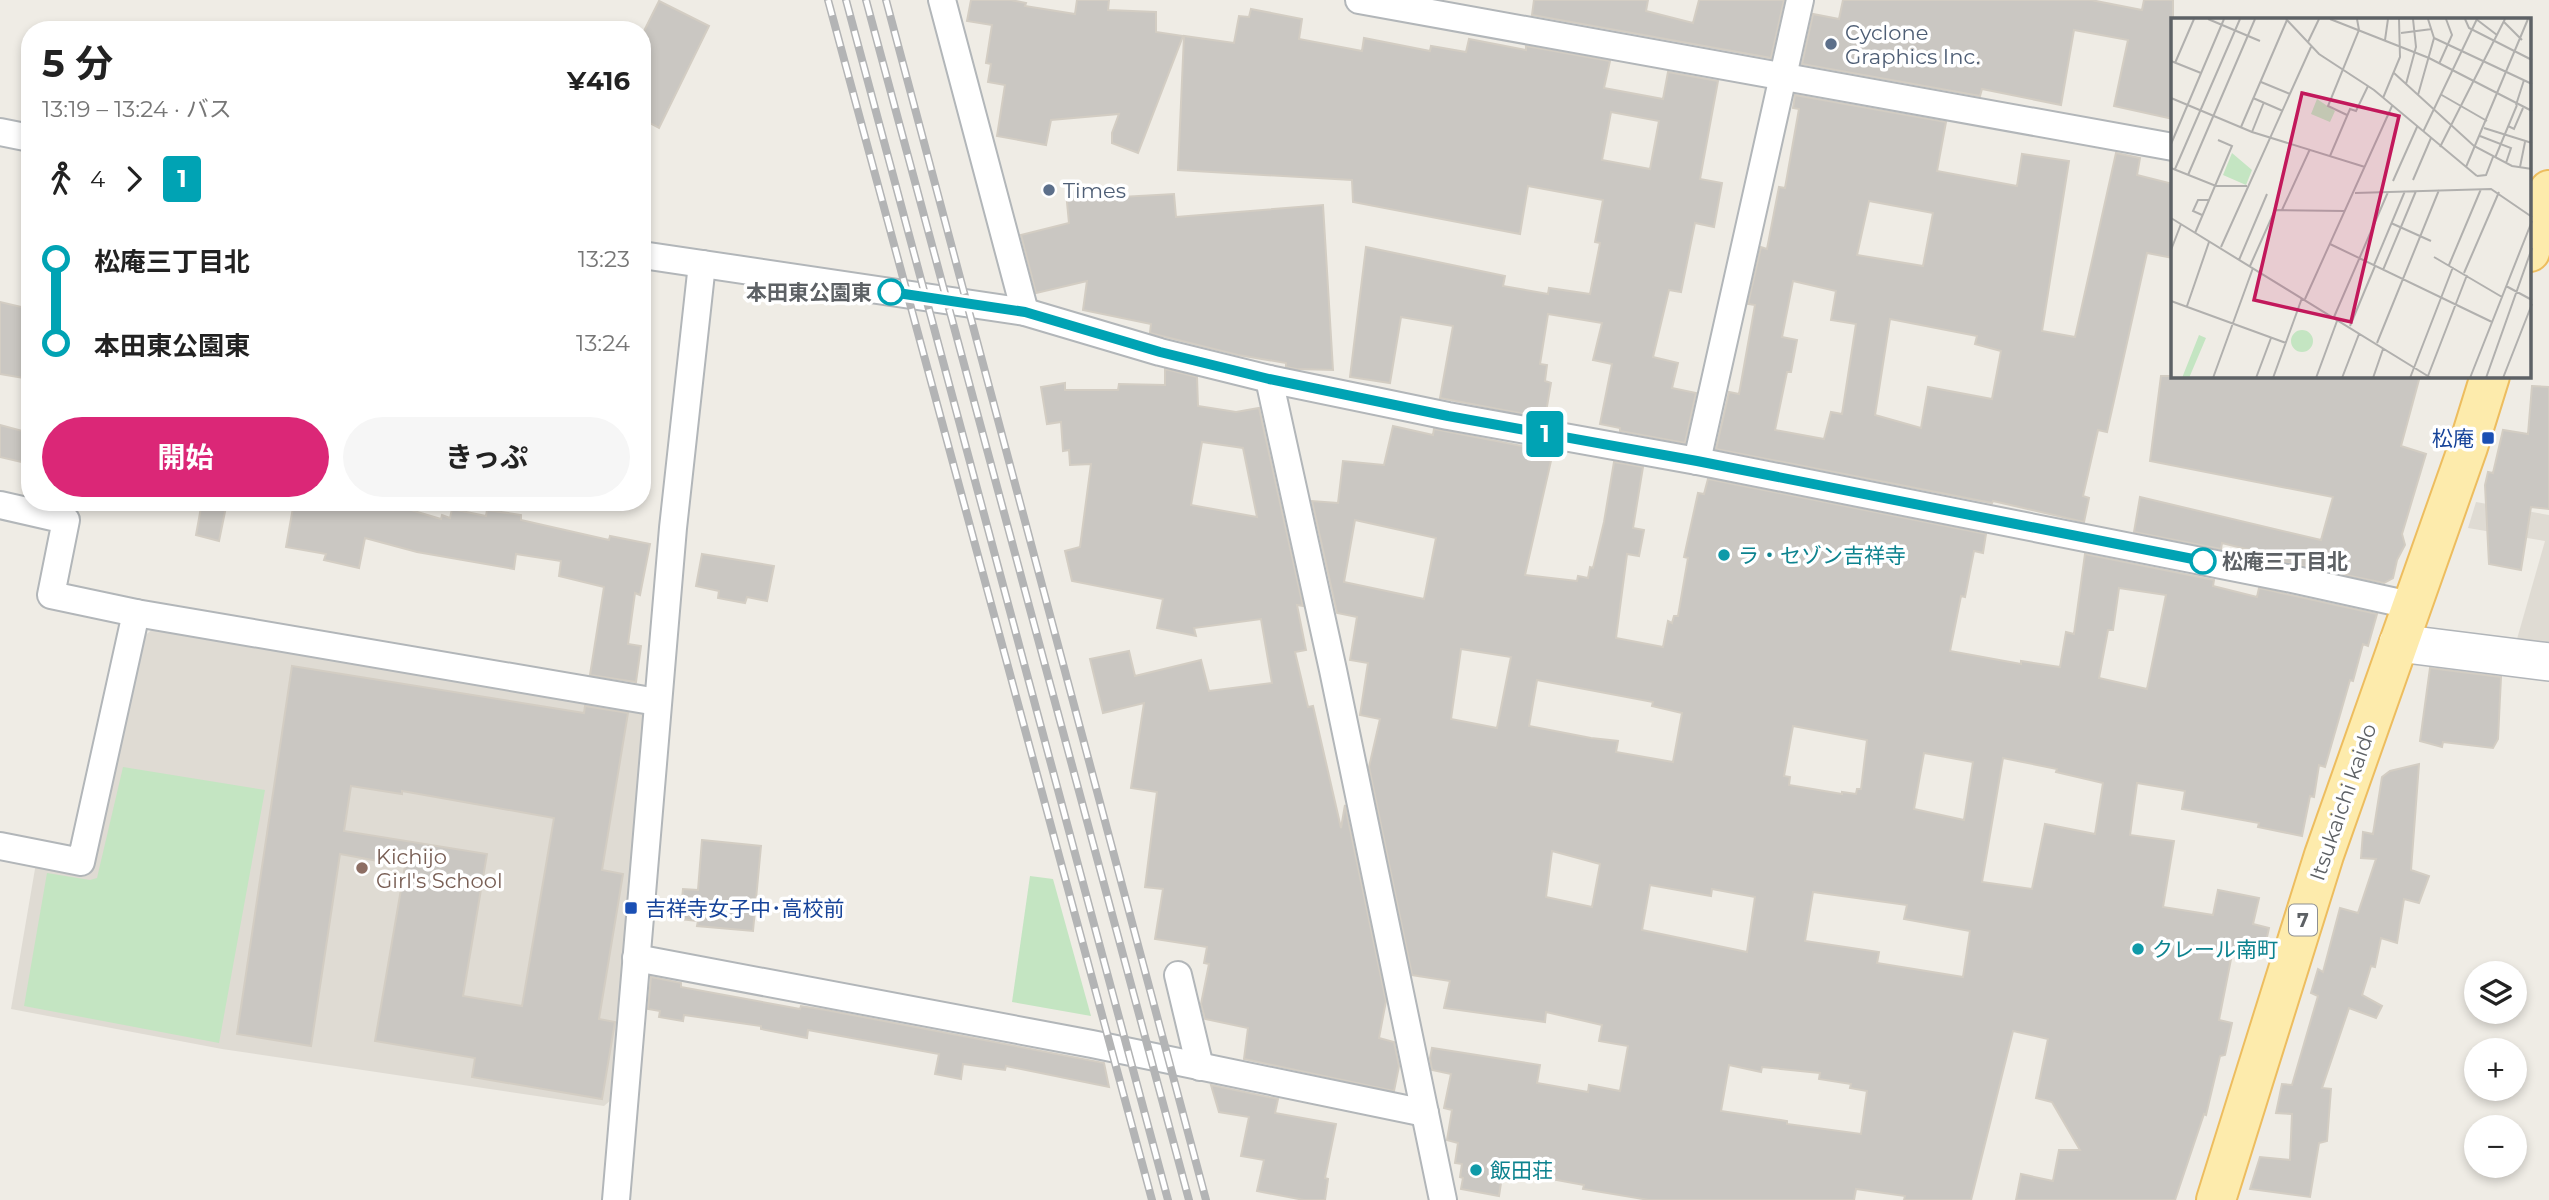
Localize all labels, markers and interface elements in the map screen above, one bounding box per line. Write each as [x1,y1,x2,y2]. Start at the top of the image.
inset map [2171,18,2532,378]
place label: Cyclone Graphics Inc. [1845,20,1980,69]
marker: Cyclone Graphics Inc. [1823,36,1839,52]
text: 5 分 [42,40,113,87]
text: ¥416 [567,65,630,97]
text: 13:19 – 13:24 · バス [42,95,232,123]
icon: walk [42,160,80,198]
icon: forward [115,160,153,198]
text: 1 [177,164,187,193]
text: 4 [90,165,105,193]
place label: Times [1063,178,1126,203]
marker: Times [1041,182,1057,198]
text: 13:23 [578,245,630,273]
text: 松庵三丁目北 [94,246,250,278]
marker: 本田東公園東 [878,279,904,305]
place label: 本田東公園東 [746,280,872,305]
text: 13:24 [576,329,630,357]
text: 本田東公園東 [94,330,250,362]
line badge: 1 [1522,411,1568,457]
button: 開始 [42,417,329,497]
button: きっぷ [343,417,630,497]
text: 1 [1540,419,1550,448]
place label: 松庵 [2432,426,2474,451]
marker: 松庵 [2480,430,2496,446]
place label: ラ・セゾン吉祥寺 [1738,543,1906,568]
marker: ラ・セゾン吉祥寺 [1716,547,1732,563]
marker: 松庵三丁目北 [2190,548,2216,574]
place label: 松庵三丁目北 [2222,549,2348,574]
street label: Itsukaichi kaido [2304,720,2382,884]
place label: Kichijo Girl's School [376,844,503,893]
marker: Kichijo Girl's School [354,860,370,876]
place label: 吉祥寺女子中･高校前 [645,896,845,921]
marker: 吉祥寺女子中･高校前 [623,900,639,916]
road number: 7 [2289,904,2317,936]
place label: クレール南町 [2152,937,2278,962]
marker: クレール南町 [2130,941,2146,957]
map controls [2464,961,2527,1178]
button: layers [2464,961,2527,1024]
button: + [2464,1038,2527,1101]
button: − [2464,1115,2527,1178]
place label: 飯田荘 [1490,1158,1553,1183]
marker: 飯田荘 [1468,1162,1484,1178]

